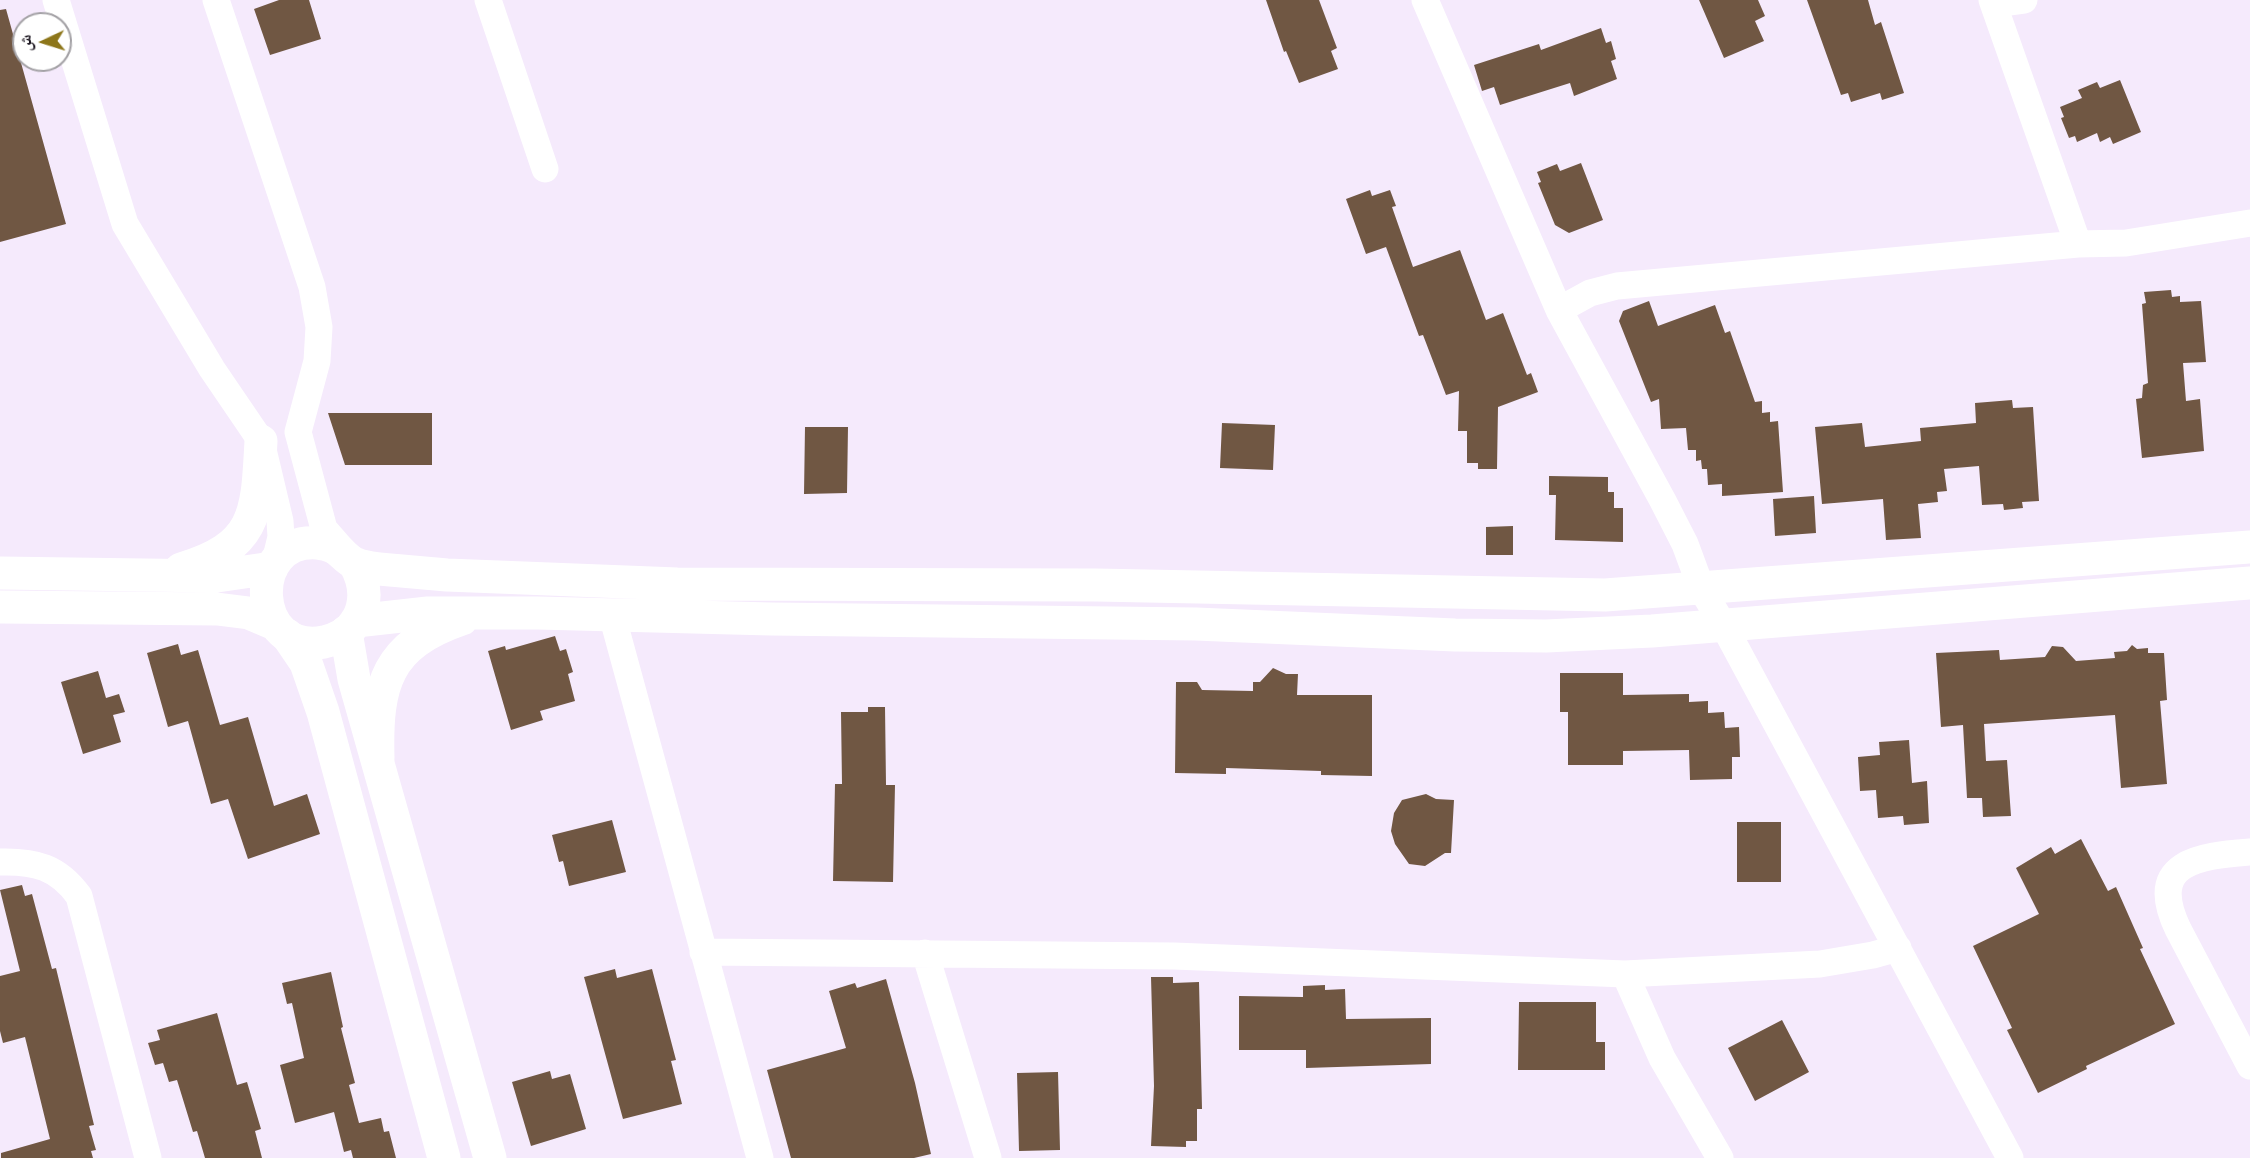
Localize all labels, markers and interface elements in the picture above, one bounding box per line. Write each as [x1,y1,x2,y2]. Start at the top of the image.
north arrow [12,12,72,72]
text: ش [13,34,39,52]

